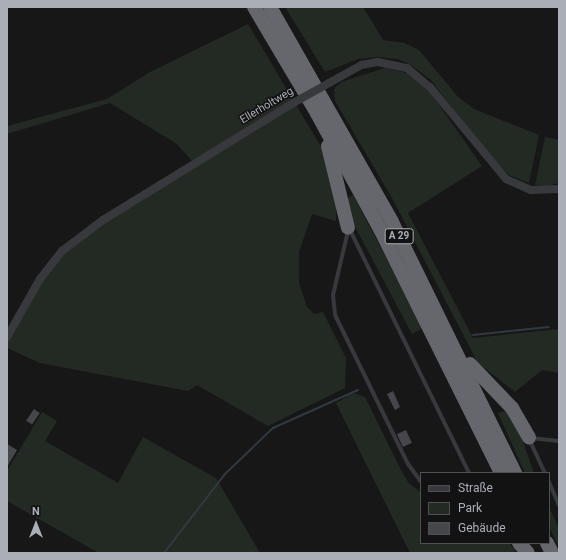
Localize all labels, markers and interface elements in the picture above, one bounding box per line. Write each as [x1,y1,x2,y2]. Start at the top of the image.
street label: Ellerholtweg [238,85,296,127]
road number: A 29 [384,228,414,244]
legend [420,472,550,544]
text: Straße [458,481,493,495]
text: Park [458,501,482,515]
north arrow [16,504,56,544]
text: N [32,505,40,518]
text: Gebäude [458,521,506,535]

